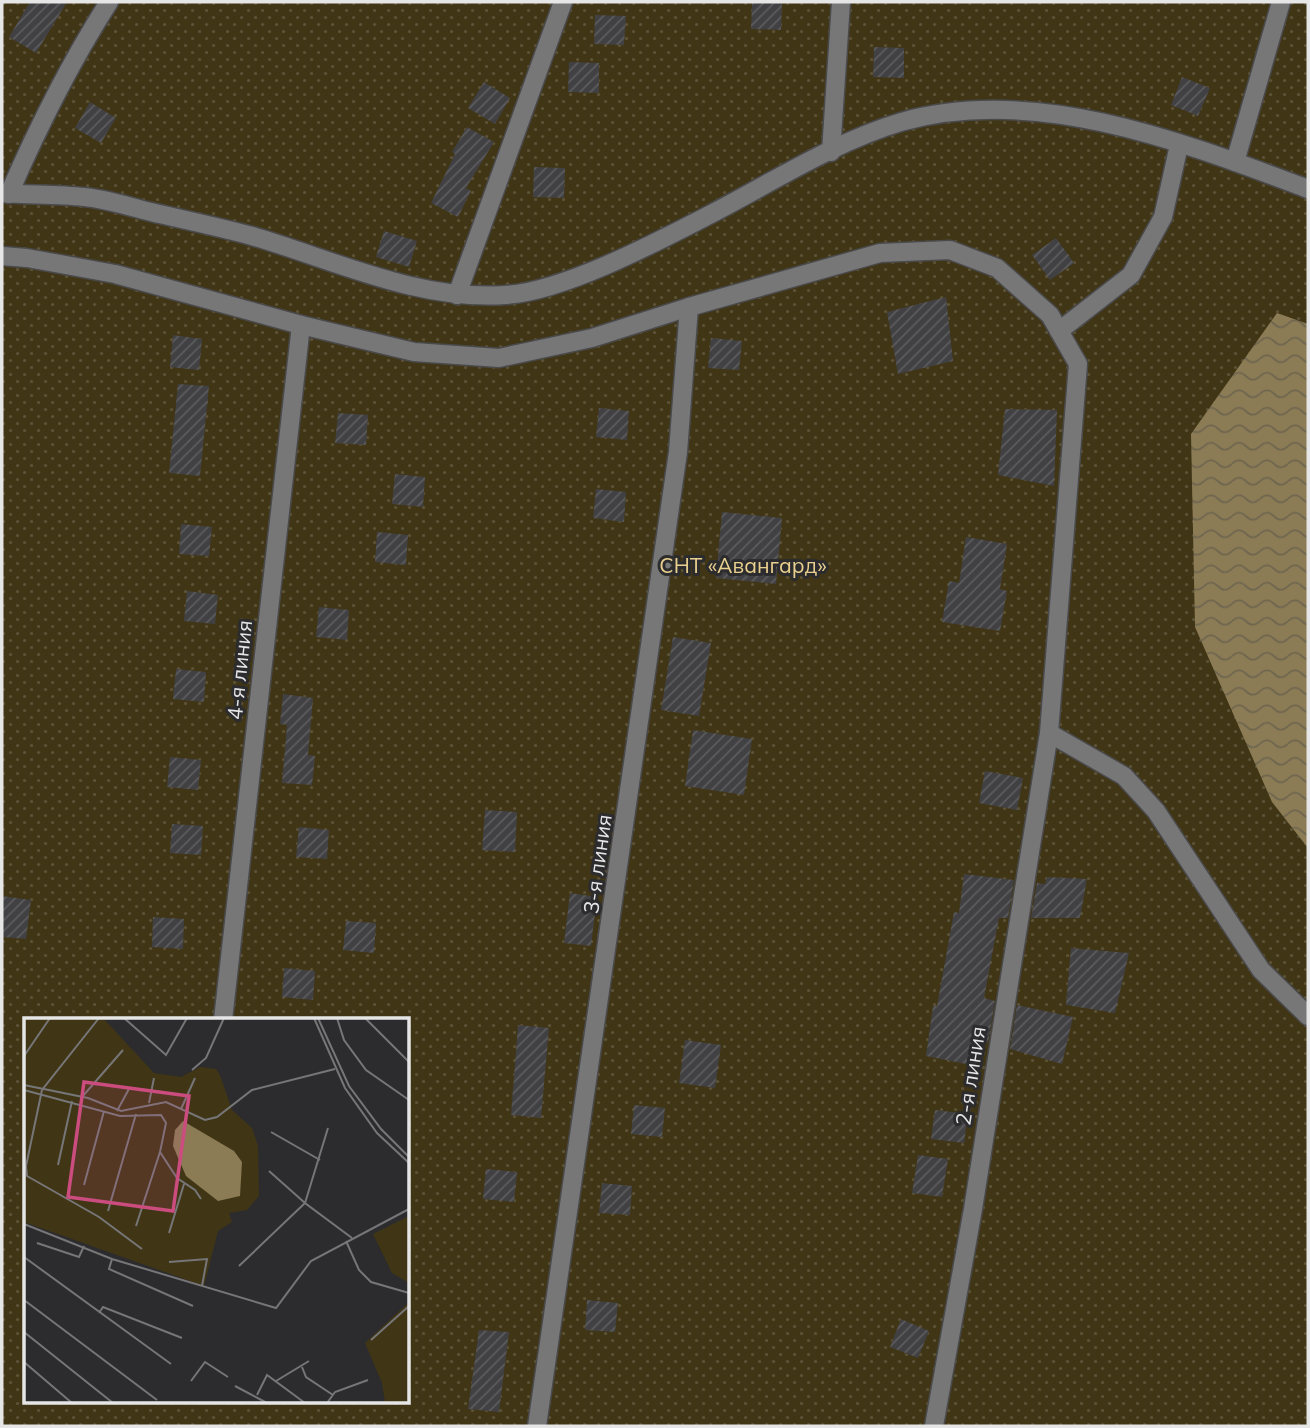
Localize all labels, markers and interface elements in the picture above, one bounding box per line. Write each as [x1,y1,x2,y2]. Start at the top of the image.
park label: СНТ «Авангард» [659,552,827,578]
street label: 4-я линия [221,619,257,721]
street label: 3-я линия [577,813,617,915]
inset map [24,1018,410,1404]
street label: 2-я линия [949,1024,991,1127]

